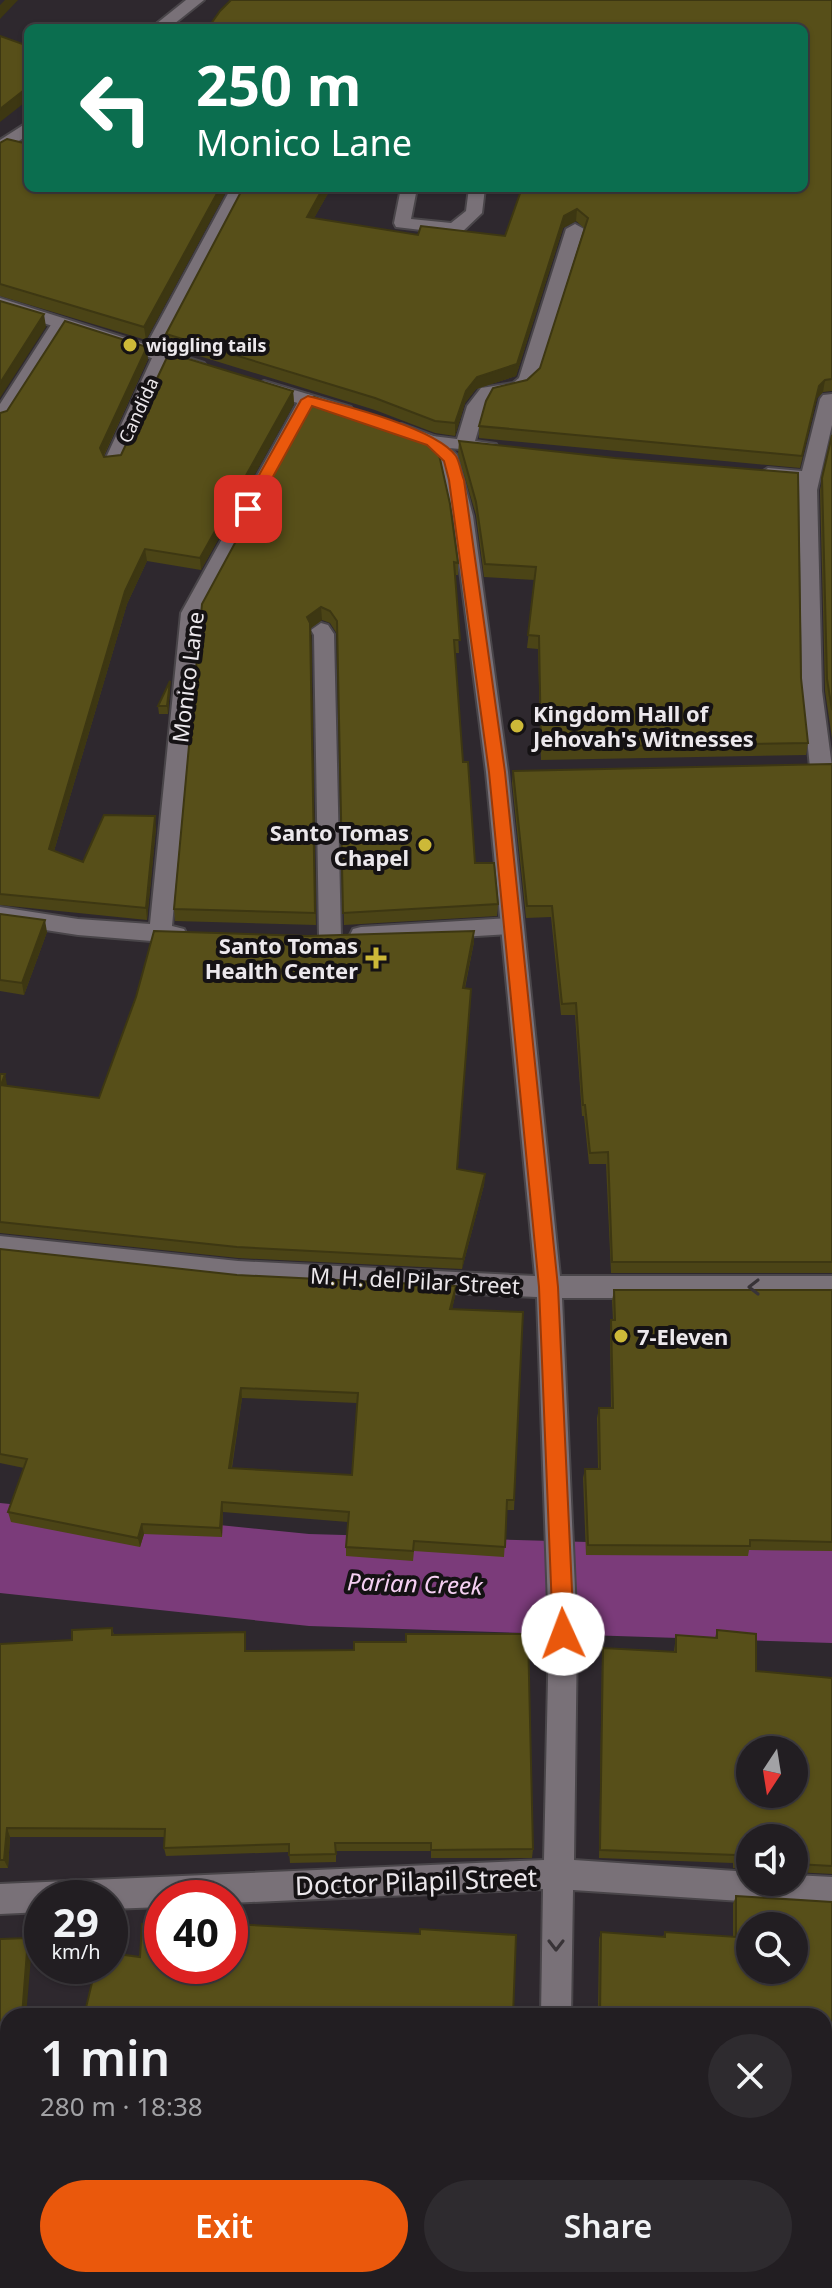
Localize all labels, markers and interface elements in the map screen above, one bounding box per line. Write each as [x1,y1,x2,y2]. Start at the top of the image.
text: 250 m [196,46,361,122]
icon: left [64,56,168,160]
text: Monico Lane [196,118,412,167]
place label: wiggling tails [146,333,266,357]
marker: wiggling tails [121,336,139,354]
street label: Candida [112,373,164,447]
pin [214,475,282,543]
icon: arrive [226,487,270,531]
street label: Monico Lane [164,610,210,744]
place label: Kingdom Hall of Jehovah's Witnesses [531,698,754,753]
marker: Kingdom Hall of Jehovah's Witnesses [508,717,526,735]
place label: Santo Tomas Chapel [270,817,409,872]
marker: Santo Tomas Chapel [416,836,434,854]
place label: Santo Tomas Health Center [205,930,358,985]
marker: Santo Tomas Health Center [365,947,387,969]
street label: M. H. del Pilar Street [309,1260,521,1300]
one-way arrow [747,1278,760,1296]
place label: 7-Eleven [637,1321,728,1351]
marker: 7-Eleven [612,1327,630,1345]
water label: Parian Creek [347,1564,485,1602]
position arrow [521,1592,605,1676]
north arrow [736,1736,808,1808]
map controls [736,1736,808,1984]
button: sound [736,1824,808,1896]
street label: Doctor Pilapil Street [294,1859,538,1903]
speed limit sign: 40 [144,1880,248,1984]
text: 29 [53,1894,99,1949]
button: search [736,1912,808,1984]
text: km/h [51,1938,101,1965]
one-way arrow [547,1939,565,1952]
text: 1 min [40,2025,170,2090]
button: close [708,2034,792,2118]
text: 280 m · 18:38 [40,2088,203,2124]
button: Exit [40,2180,408,2272]
button: Share [424,2180,792,2272]

